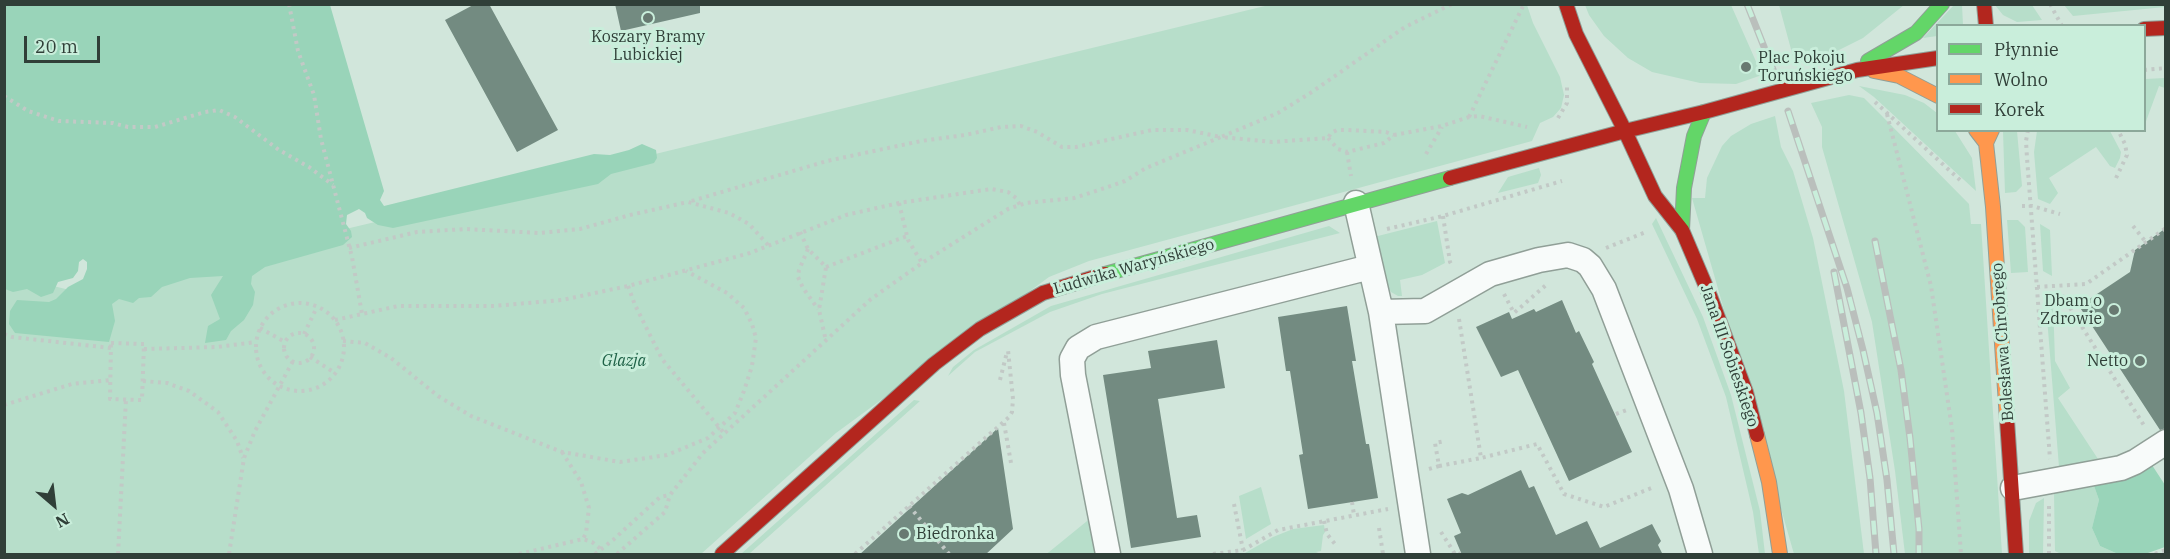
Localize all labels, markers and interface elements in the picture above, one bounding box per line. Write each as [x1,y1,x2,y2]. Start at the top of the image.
marker: Koszary Bramy Lubickiej [641,11,655,25]
scale bar [27,24,104,62]
legend [1936,24,2146,132]
place label: Koszary Bramy Lubickiej [591,27,705,65]
text: 20 m [35,35,78,58]
text: Płynnie [1994,38,2059,61]
place label: Plac Pokoju Toruńskiego [1758,48,1853,86]
marker: Plac Pokoju Toruńskiego [1739,60,1753,74]
text: Wolno [1994,68,2048,91]
text: Korek [1994,98,2045,121]
street label: Ludwika Waryńskiego [1051,235,1217,299]
street label: Bolesława Chrobrego [1988,262,2018,422]
street label: Jana III Sobieskiego [1696,282,1762,430]
place label: Dbam o Zdrowie [2040,291,2102,329]
marker: Dbam o Zdrowie [2107,303,2121,317]
park label: Glazja [602,351,646,371]
place label: Netto [2087,351,2128,371]
marker: Netto [2133,354,2147,368]
north arrow [24,475,84,535]
text: N [52,509,73,533]
place label: Biedronka [916,524,995,544]
marker: Biedronka [897,527,911,541]

